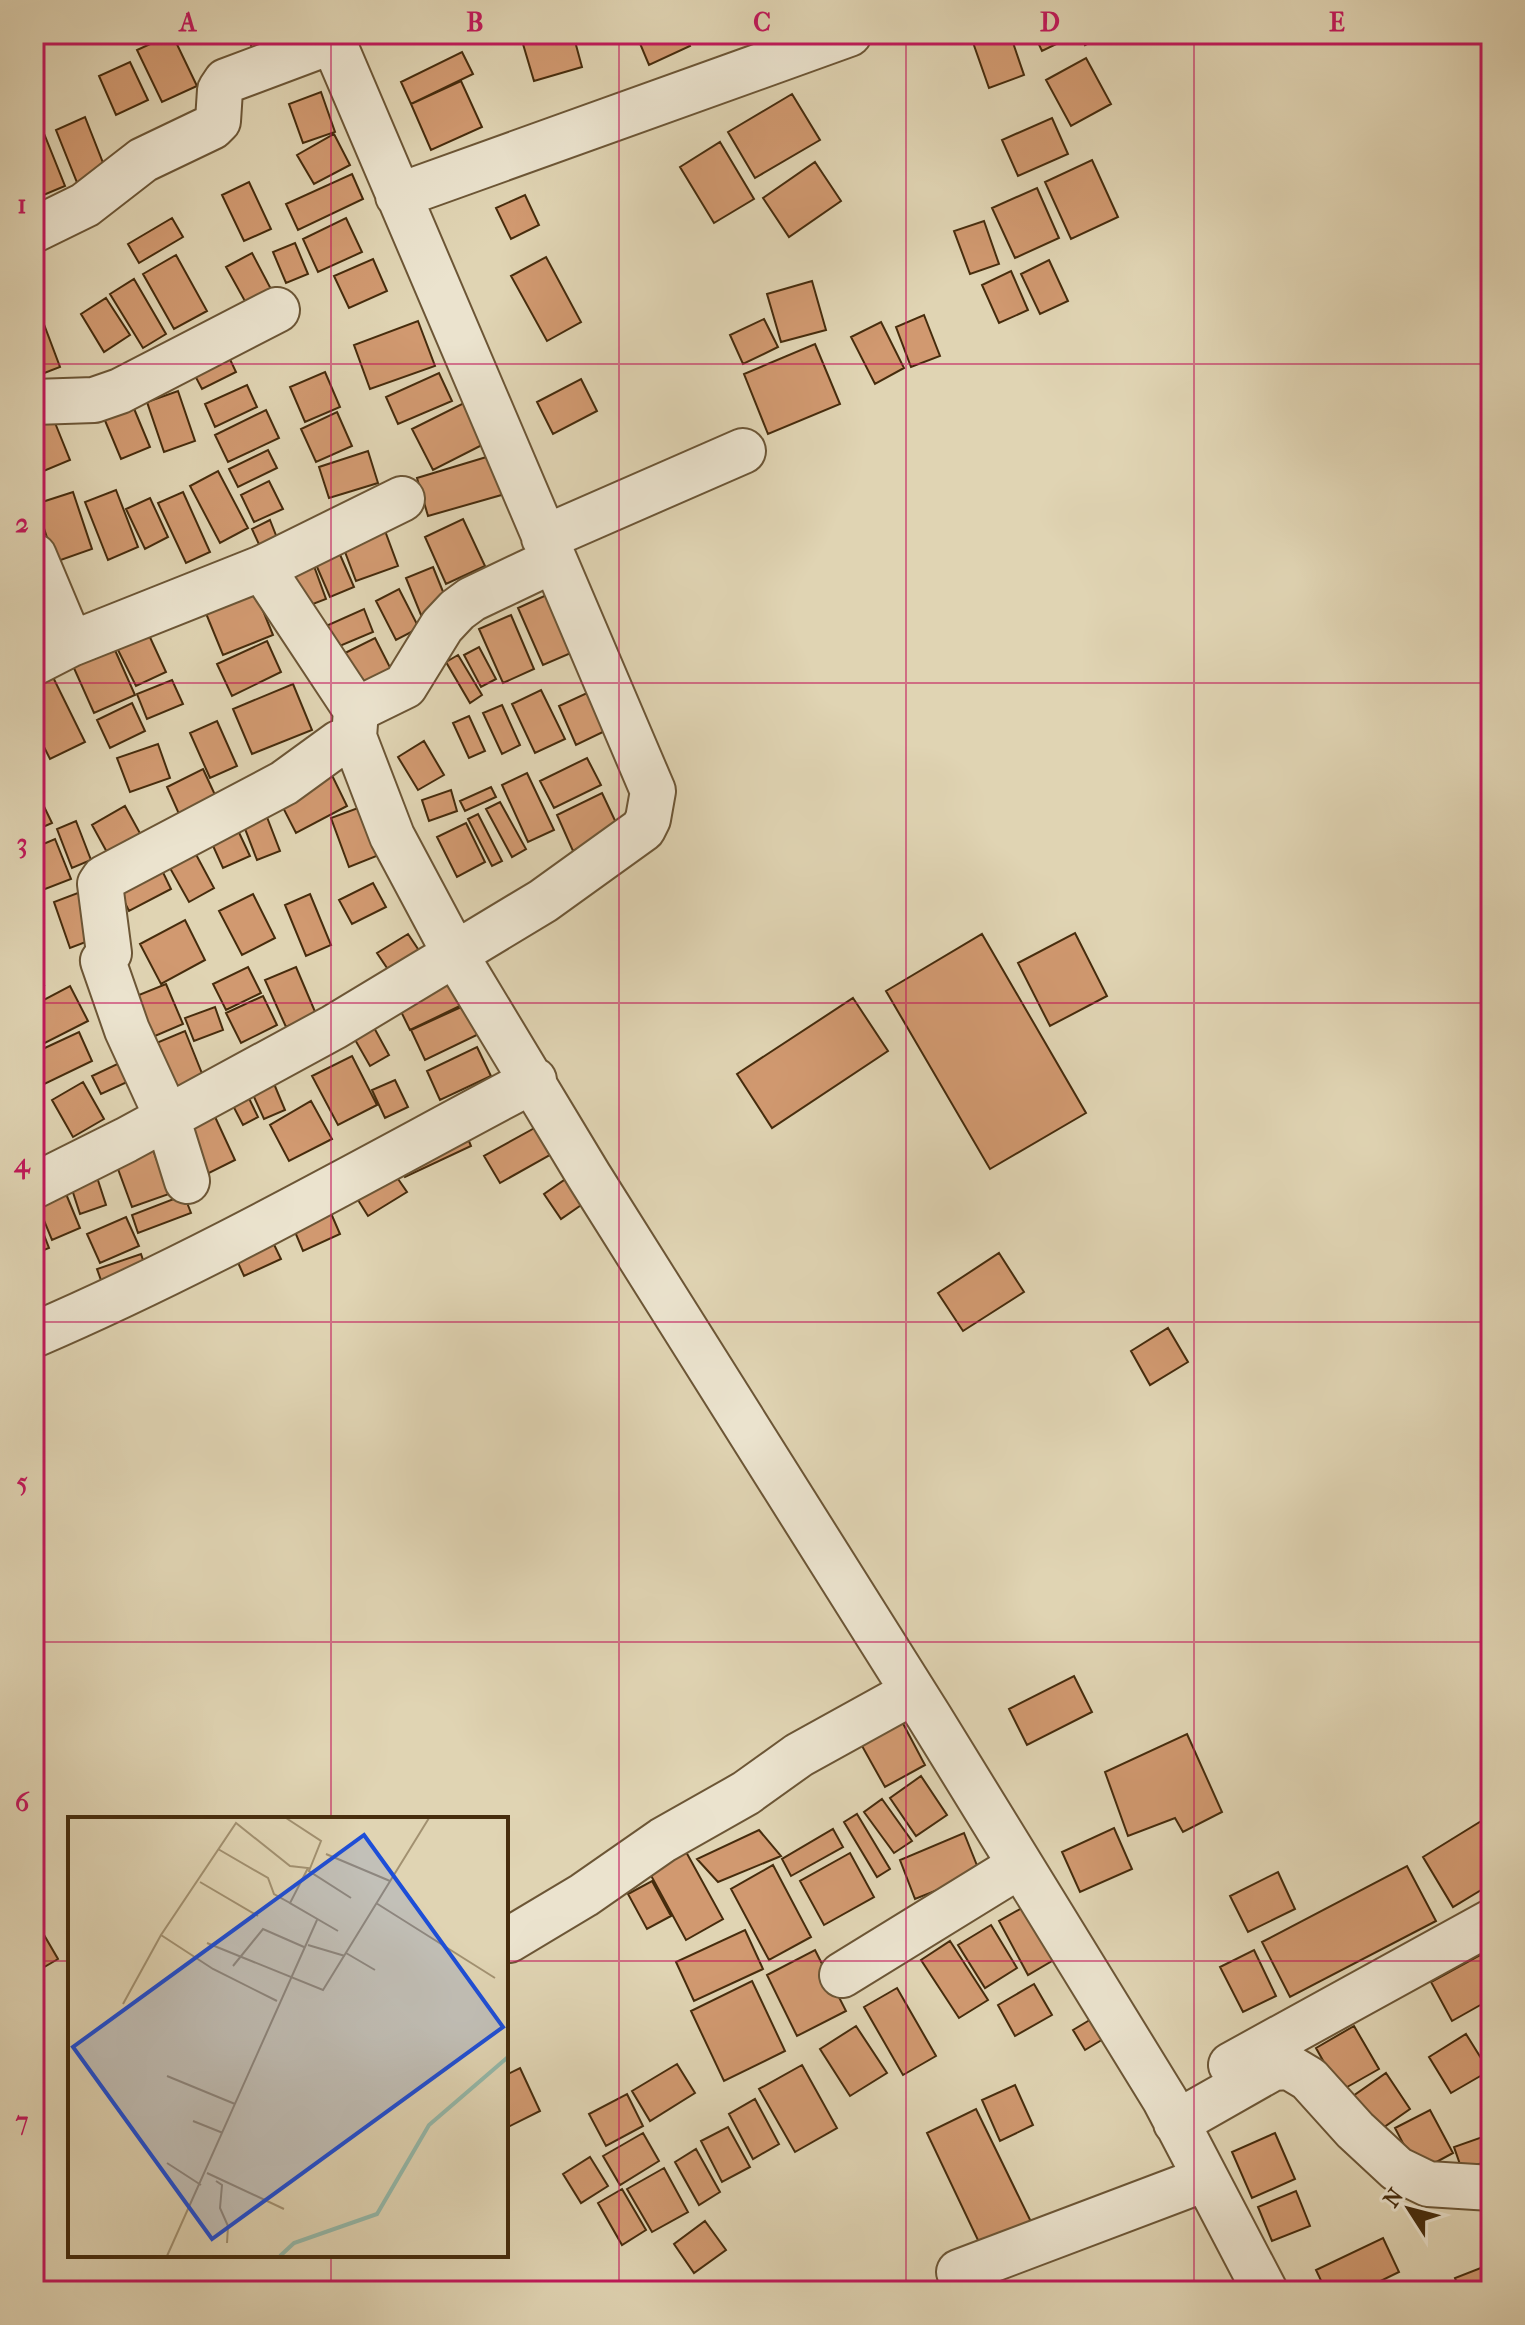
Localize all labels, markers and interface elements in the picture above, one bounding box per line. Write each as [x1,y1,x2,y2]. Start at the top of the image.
text: A [178,7,198,38]
text: B [467,7,484,38]
text: C [753,7,771,38]
text: D [1040,7,1060,38]
text: E [1329,7,1345,38]
text: 1 [17,189,27,220]
text: 2 [15,508,29,539]
text: 3 [17,828,27,859]
text: 4 [13,1148,31,1180]
text: 5 [16,1467,28,1498]
text: 6 [15,1787,30,1818]
inset map [68,1817,508,2257]
text: 7 [15,2106,29,2137]
north arrow [1369,2169,1449,2249]
text: N [1378,2183,1409,2212]

